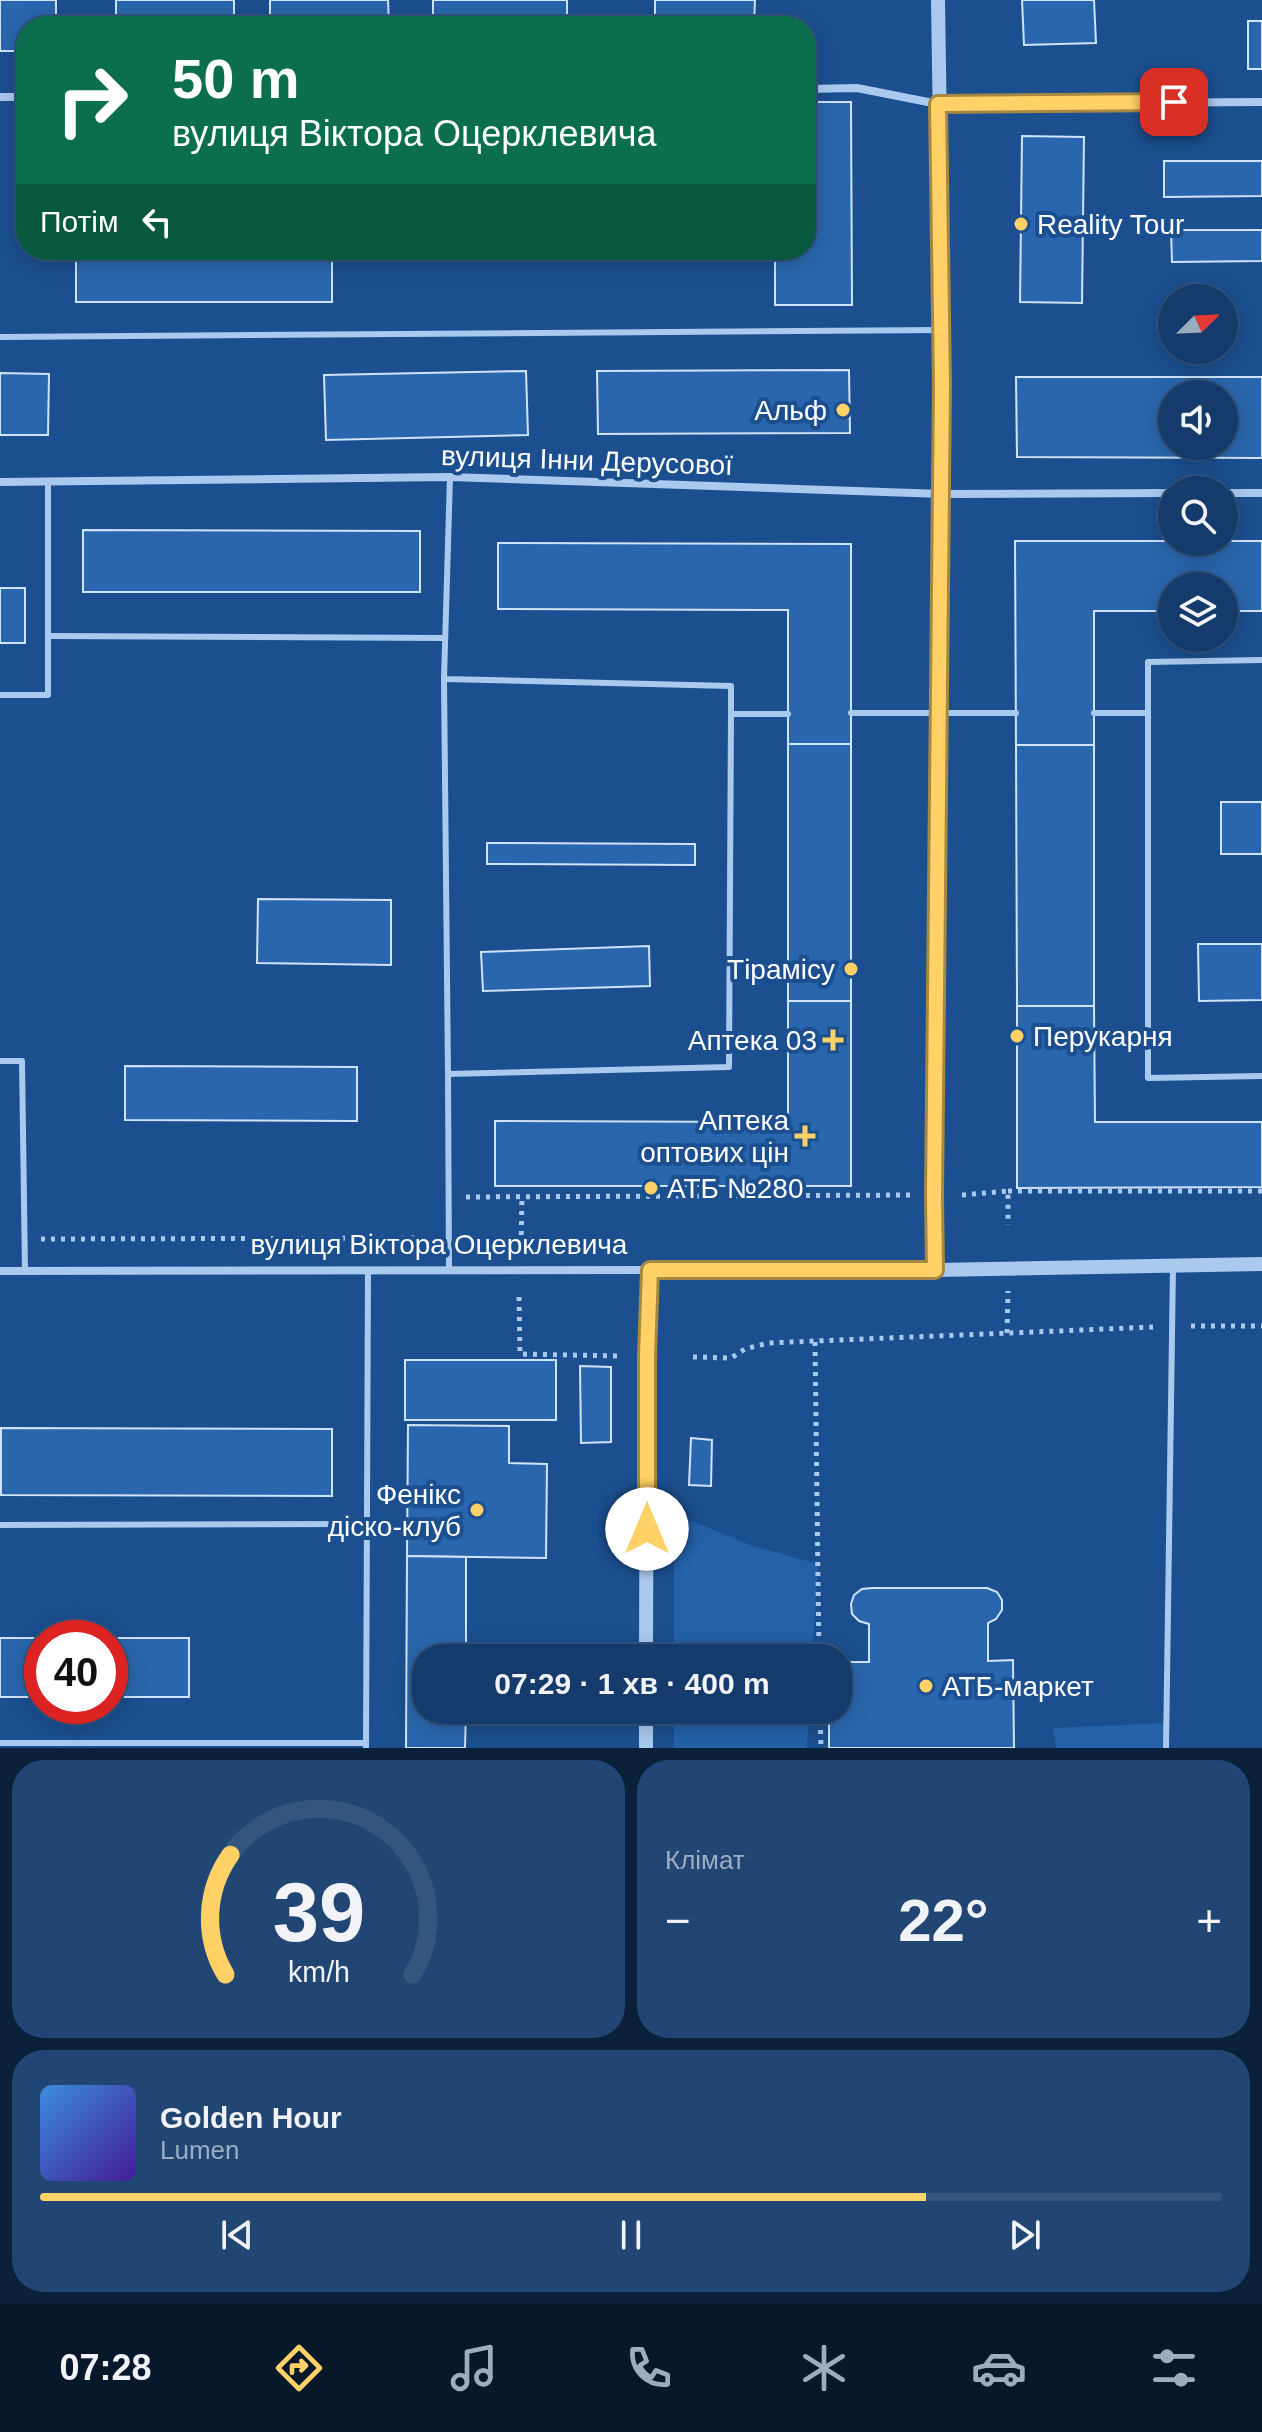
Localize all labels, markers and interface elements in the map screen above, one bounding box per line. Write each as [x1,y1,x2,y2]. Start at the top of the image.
text: 50 m [172,47,300,110]
icon: right [40,48,144,152]
pin [1140,68,1208,136]
icon: arrive [1152,80,1196,124]
text: вулиця Віктора Оцерклевича [172,113,657,154]
icon: left [135,200,179,244]
text: Потім [40,205,119,238]
place label: Reality Tour [1037,209,1184,240]
marker: Reality Tour [1012,215,1030,233]
north arrow [1158,284,1238,364]
map controls [1158,284,1238,652]
button: sound [1158,380,1238,460]
place label: Альф [754,395,827,426]
marker: Альф [834,401,852,419]
street label: вулиця Інни Дерусової [441,440,734,481]
button: search [1158,476,1238,556]
button: layers [1158,572,1238,652]
place label: Тірамісу [727,954,835,985]
marker: Тірамісу [842,960,860,978]
place label: Перукарня [1033,1021,1173,1052]
place label: Аптека 03 [688,1025,817,1056]
marker: Перукарня [1008,1027,1026,1045]
marker: Аптека 03 [824,1031,842,1049]
place label: Аптека оптових цін [640,1105,789,1168]
marker: Аптека оптових цін [796,1127,814,1145]
place label: АТБ №280 [667,1173,804,1204]
marker: АТБ №280 [642,1179,660,1197]
street label: вулиця Віктора Оцерклевича [251,1229,628,1260]
place label: Фенікс діско-клуб [328,1479,461,1542]
position arrow [605,1487,689,1571]
marker: Фенікс діско-клуб [468,1501,486,1519]
speed limit sign: 40 [24,1620,128,1724]
text: 07:29 · 1 хв · 400 m [494,1667,770,1700]
place label: АТБ-маркет [942,1671,1094,1702]
marker: АТБ-маркет [917,1677,935,1695]
text: Клімат [665,1845,745,1875]
text: 39 [272,1866,365,1959]
text: 22° [898,1887,989,1954]
text: − [665,1896,691,1945]
text: + [1196,1896,1222,1945]
text: km/h [288,1956,349,1988]
text: Golden Hour [160,2101,342,2134]
text: Lumen [160,2135,240,2165]
icon: previous [215,2213,259,2257]
icon: pause [609,2213,653,2257]
icon: next [1003,2213,1047,2257]
icon: directions [271,2340,327,2396]
icon: music [446,2340,502,2396]
icon: phone [621,2340,677,2396]
icon: climate [796,2340,852,2396]
icon: car [971,2340,1027,2396]
icon: filters [1146,2340,1202,2396]
text: 07:28 [60,2347,152,2388]

